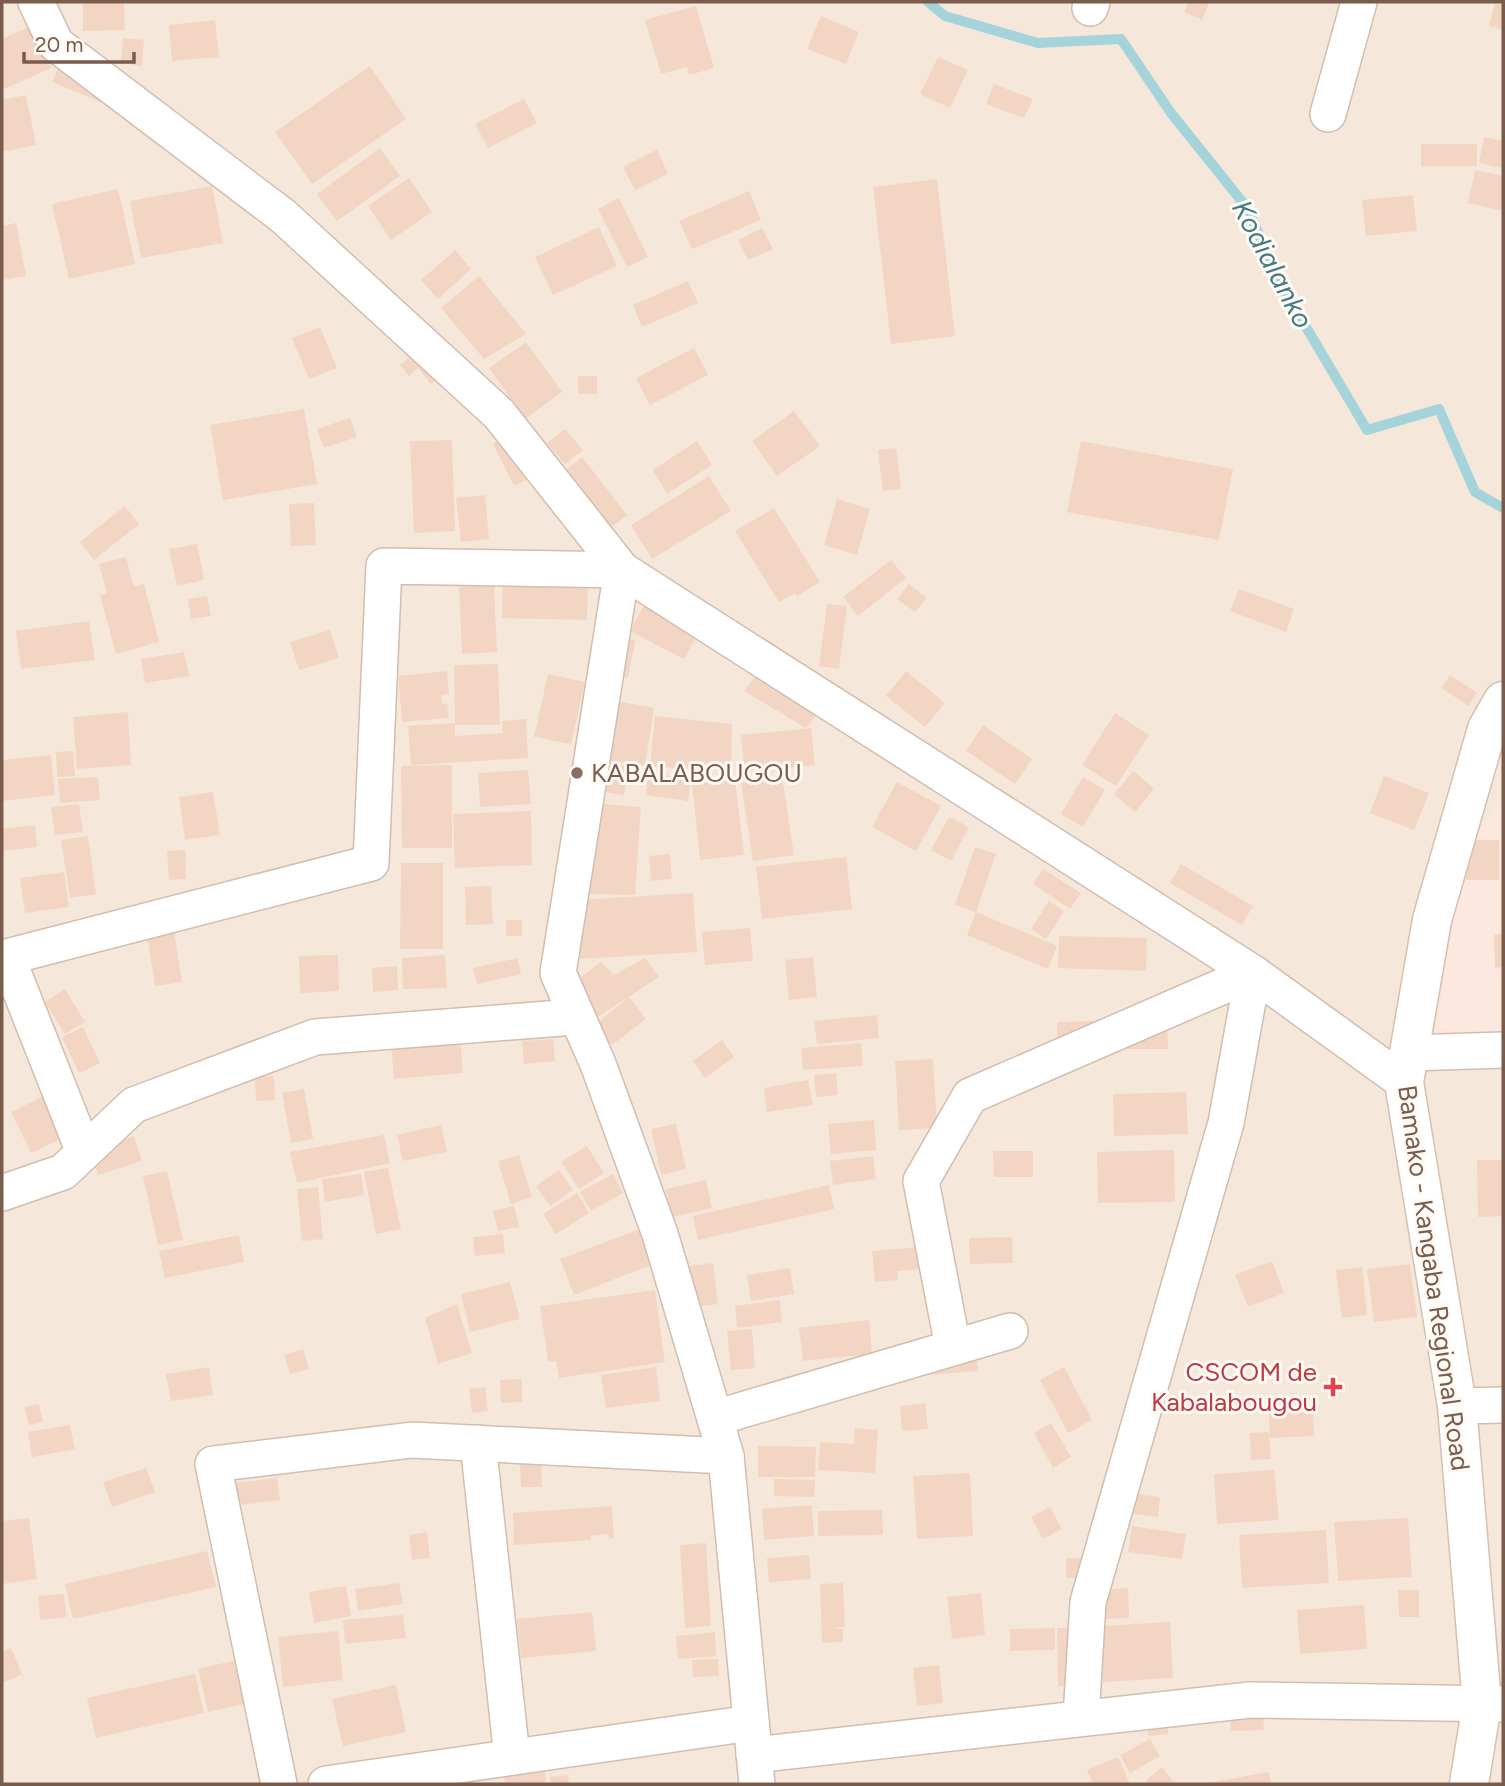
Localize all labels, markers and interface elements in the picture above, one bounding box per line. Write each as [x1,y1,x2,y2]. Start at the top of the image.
scale bar [24,21,135,65]
text: 20 m [35,32,83,57]
water label: Kodialanko [1225,194,1321,334]
place label: KABALABOUGOU [591,757,802,789]
marker: KABALABOUGOU [569,765,585,781]
street label: Bamako - Kangaba Regional Road [1391,1083,1477,1473]
place label: CSCOM de Kabalabougou [1151,1356,1317,1418]
marker: CSCOM de Kabalabougou [1323,1377,1343,1397]

